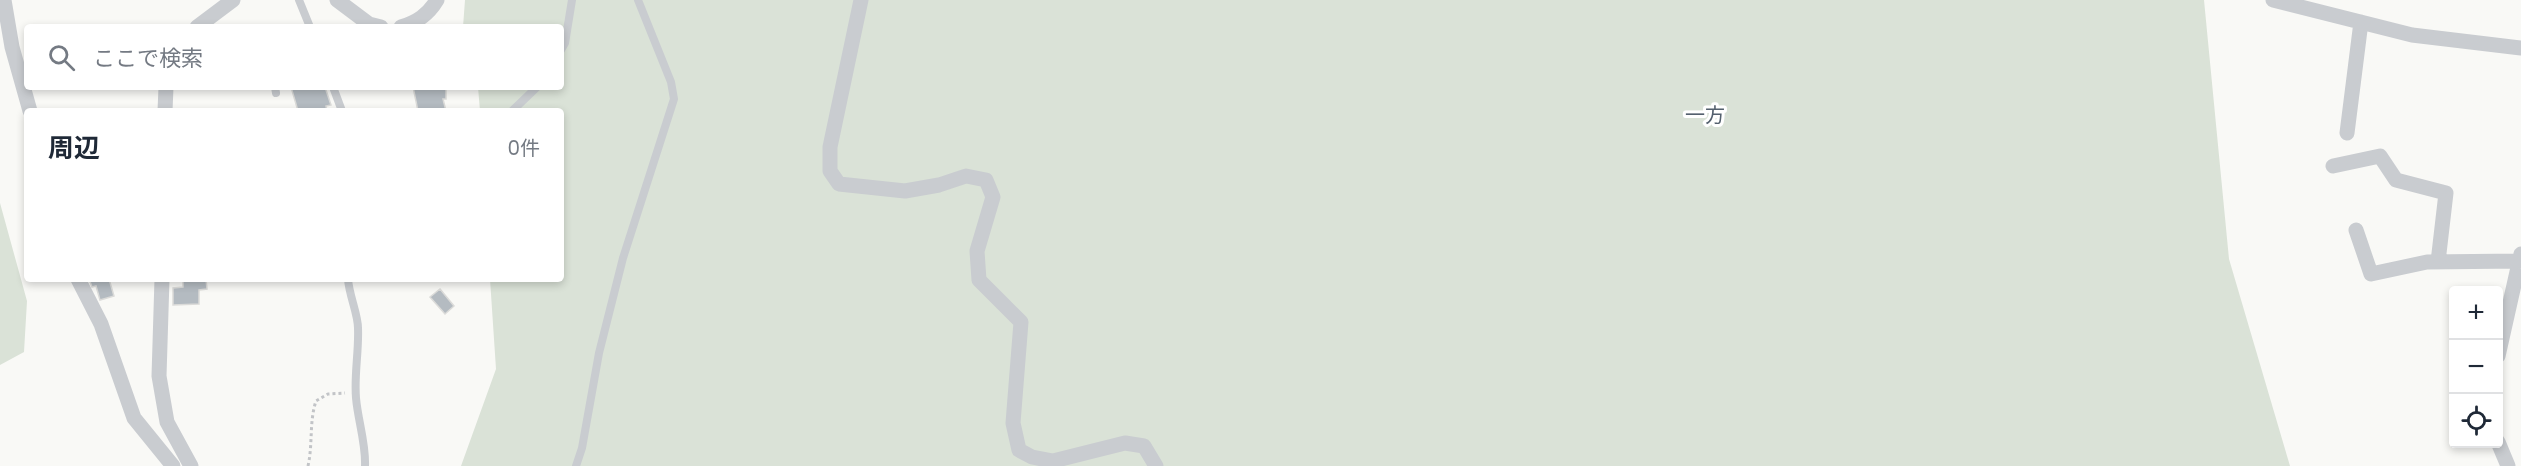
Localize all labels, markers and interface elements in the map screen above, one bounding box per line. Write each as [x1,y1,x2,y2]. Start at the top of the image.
search box [24,24,564,90]
icon: search [45,41,78,74]
text: ここで検索 [93,43,203,74]
district label: 一方 [1685,101,1725,129]
text: 周辺 [48,130,100,166]
text: 0件 [507,134,540,162]
map controls [2449,286,2503,448]
button: + [2449,286,2503,340]
button: − [2449,340,2503,394]
button: locate [2449,394,2503,448]

